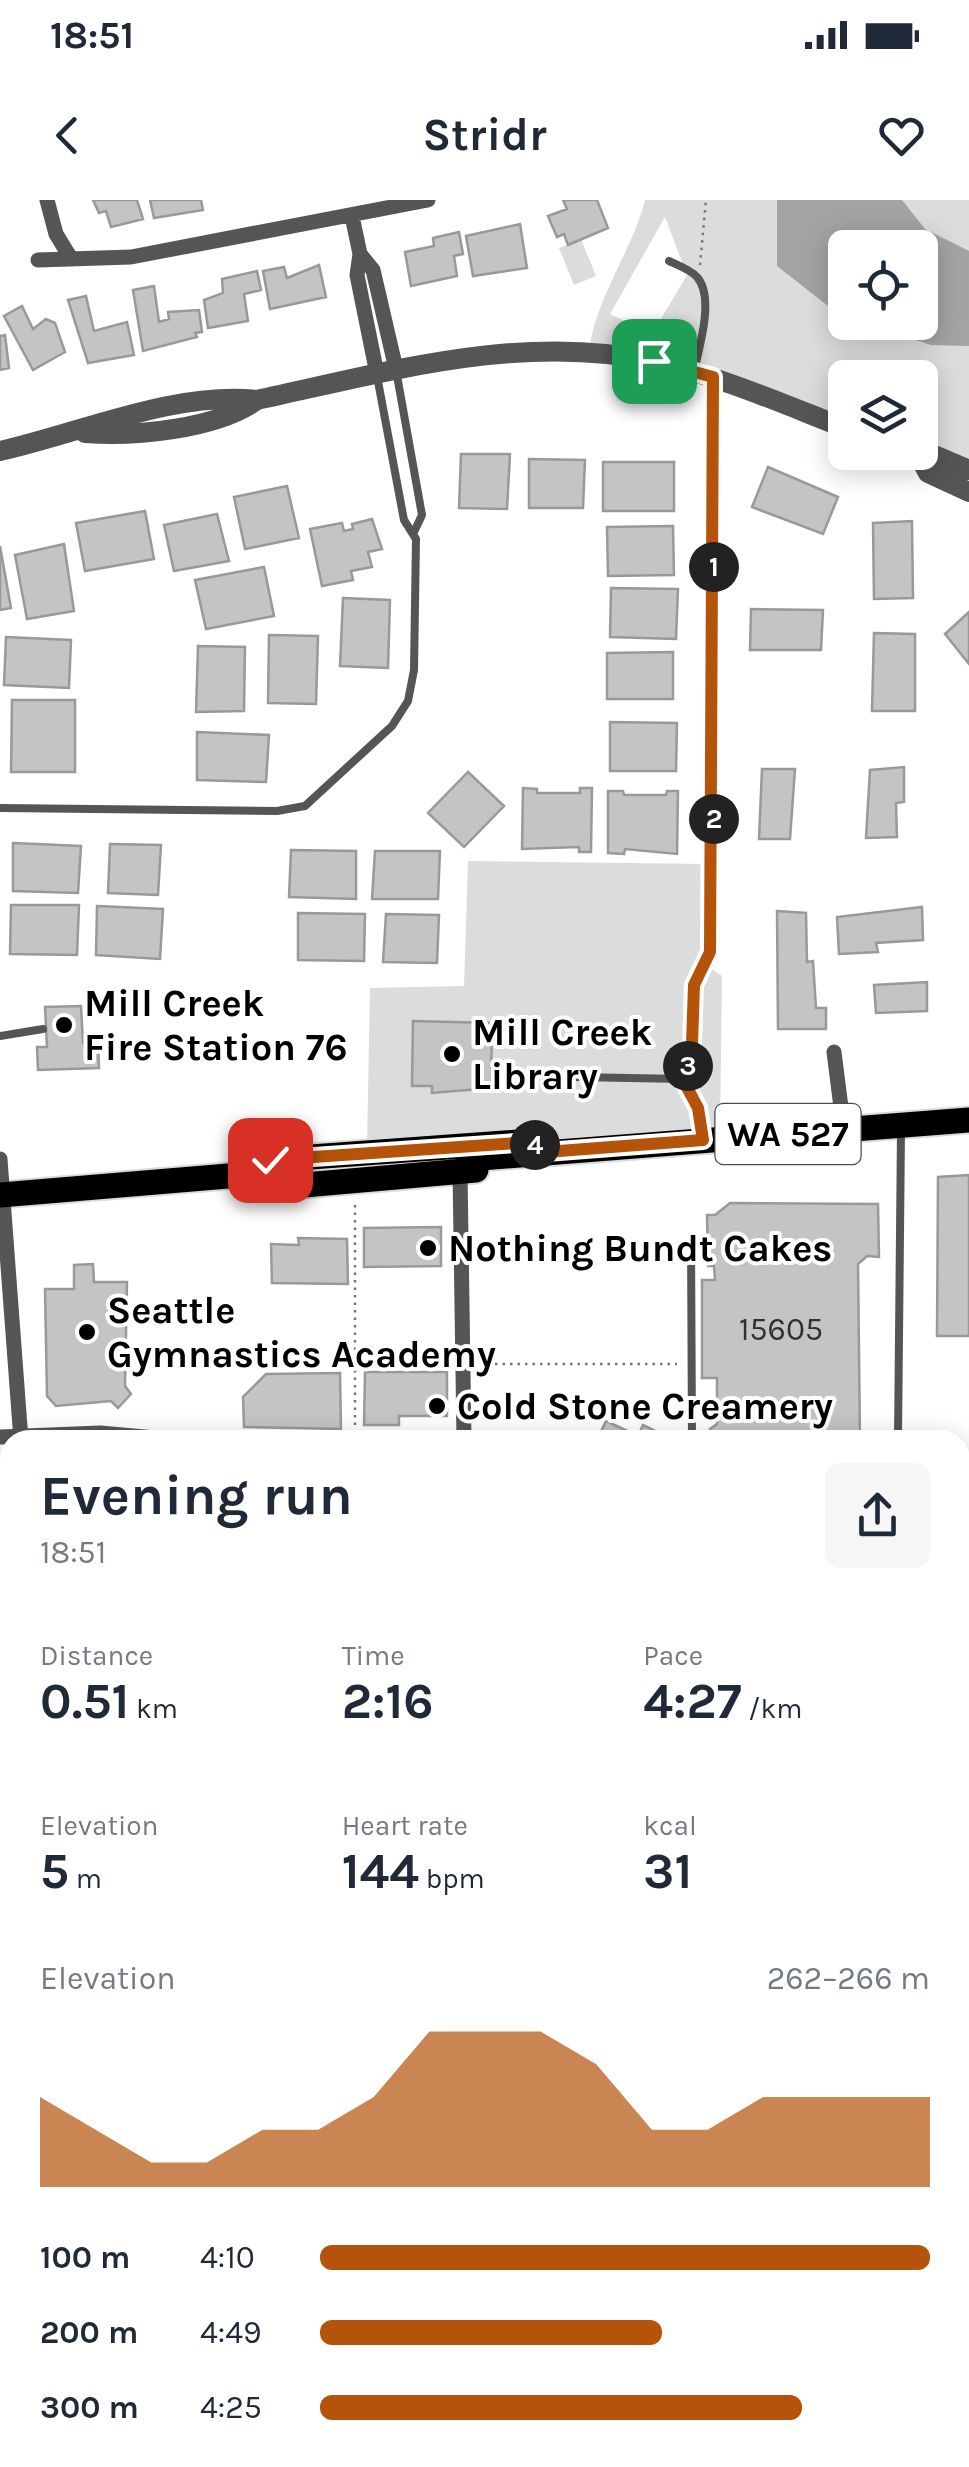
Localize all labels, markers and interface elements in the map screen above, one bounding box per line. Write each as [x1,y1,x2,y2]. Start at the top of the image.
text: 18:51 [50,13,134,58]
icon: back [40,108,95,163]
icon: heart [874,108,929,163]
text: Stridr [422,109,547,161]
map controls [828,230,938,470]
button: locate [828,230,938,340]
pin [612,319,697,404]
icon: arrive [627,334,682,389]
button: layers [828,360,938,470]
pin: 1 [689,542,739,592]
text: 1 [709,550,719,583]
pin: 2 [689,794,739,844]
text: 2 [706,802,722,835]
place label: Mill Creek Fire Station 76 [84,981,348,1070]
place label: Mill Creek Library [472,1010,652,1099]
marker: Mill Creek Fire Station 76 [53,1014,75,1036]
pin: 3 [663,1041,713,1091]
marker: Mill Creek Library [441,1043,463,1065]
text: 3 [679,1049,697,1082]
road number: WA 527 [716,1104,860,1164]
pin [228,1118,313,1203]
pin: 4 [510,1120,560,1170]
text: 4 [527,1128,543,1161]
icon: check [243,1133,298,1188]
place label: Nothing Bundt Cakes [448,1226,832,1271]
marker: Nothing Bundt Cakes [417,1237,439,1259]
place label: Seattle Gymnastics Academy [107,1288,496,1377]
house number: 15605 [739,1311,823,1348]
marker: Seattle Gymnastics Academy [76,1321,98,1343]
place label: Cold Stone Creamery [457,1384,833,1429]
marker: Cold Stone Creamery [426,1395,448,1417]
button: share [825,1463,930,1568]
text: Evening run [40,1464,353,1528]
text: 18:51 [40,1534,106,1571]
text: Distance [40,1639,153,1672]
text: Time [342,1639,405,1672]
text: Pace [643,1639,703,1672]
text: 0.51 [40,1672,129,1731]
text: 2:16 [342,1672,434,1731]
text: 4:27 [643,1672,742,1731]
text: km [129,1692,178,1725]
text: /km [742,1692,802,1725]
text: Elevation [40,1809,159,1842]
text: Heart rate [342,1809,468,1842]
text: kcal [643,1809,697,1842]
text: 5 [40,1842,69,1901]
text: 144 [342,1842,419,1901]
text: 31 [643,1842,692,1901]
text: m [69,1862,102,1895]
text: bpm [419,1862,485,1895]
text: Elevation [40,1960,175,1997]
text: 262–266 m [767,1960,930,1997]
text: 100 m [40,2239,130,2276]
text: 4:10 [200,2239,255,2276]
text: 200 m [40,2314,138,2351]
text: 4:49 [200,2314,262,2351]
text: 300 m [40,2389,139,2426]
text: 4:25 [200,2389,262,2426]

